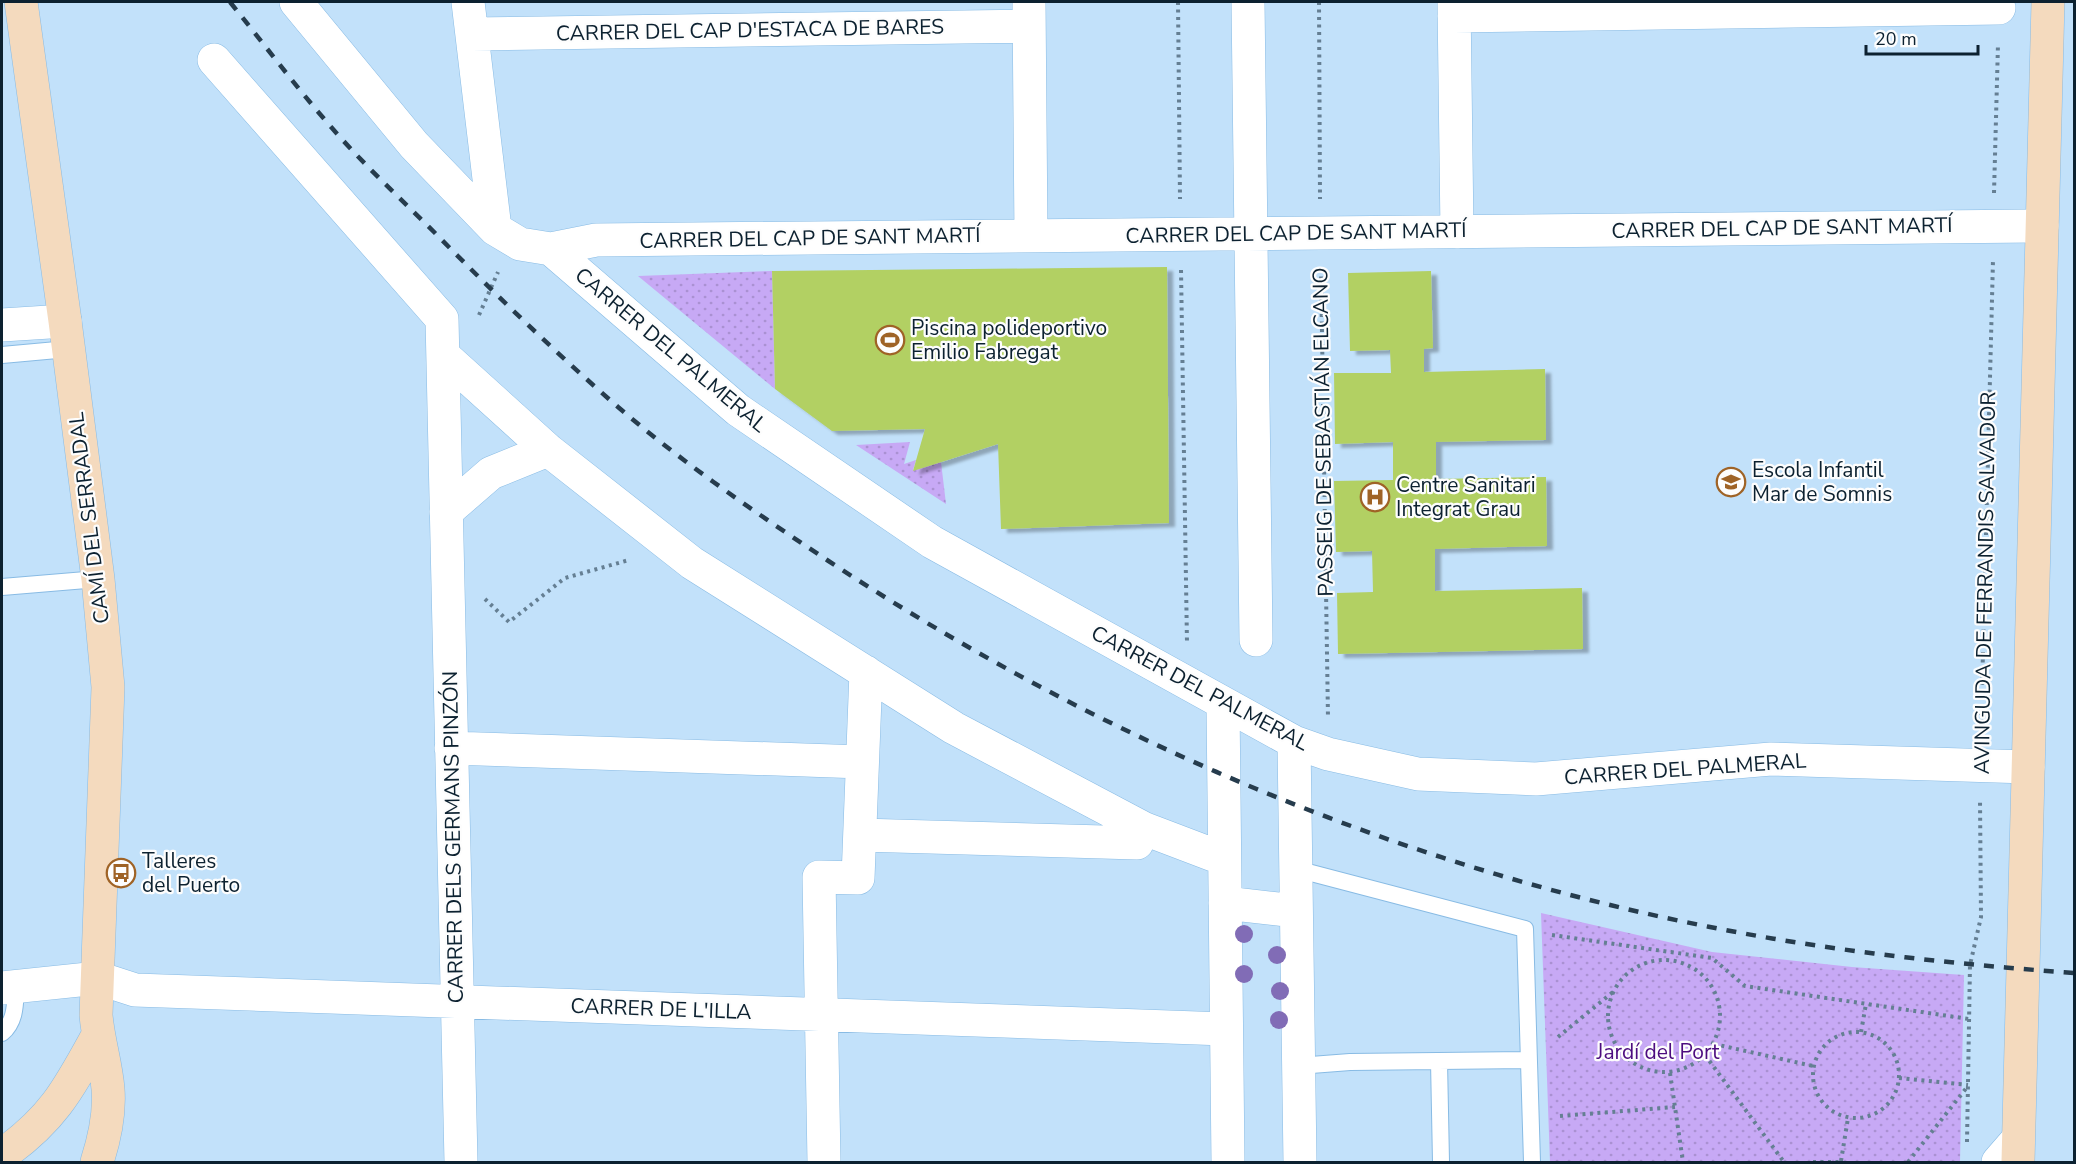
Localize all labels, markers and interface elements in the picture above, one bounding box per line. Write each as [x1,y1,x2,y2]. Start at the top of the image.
street label: CARRER DEL CAP D'ESTACA DE BARES [556,13,944,47]
scale bar [1866,18,1978,56]
text: 20 m [1875,27,1917,51]
street label: CARRER DEL CAP DE SANT MARTÍ [1611,211,1954,245]
street label: CARRER DEL CAP DE SANT MARTÍ [1125,216,1468,250]
street label: CARRER DEL CAP DE SANT MARTÍ [639,221,982,255]
street label: CARRER DEL PALMERAL [569,261,773,439]
street label: PASSEIG DE SEBASTIÁN ELCANO [1306,267,1340,597]
place label: Piscina polideportivo Emilio Fabregat [911,314,1107,366]
sports icon: Piscina polideportivo Emilio Fabregat [874,324,906,356]
street label: AVINGUDA DE FERRANDIS SALVADOR [1968,391,2002,775]
street label: CAMÍ DEL SERRADAL [62,410,116,625]
place label: Escola Infantil Mar de Somnis [1752,456,1892,508]
school or university icon: Escola Infantil Mar de Somnis [1715,466,1747,498]
place label: Centre Sanitari Integrat Grau [1396,471,1536,523]
hospital icon: Centre Sanitari Integrat Grau [1359,481,1391,513]
street label: CARRER DEL PALMERAL [1086,619,1314,758]
street label: CARRER DELS GERMANS PINZÓN [436,670,470,1004]
street label: CARRER DEL PALMERAL [1563,747,1808,791]
place label: Talleres del Puerto [142,847,240,899]
bus stop icon: Talleres del Puerto [105,857,137,889]
street label: CARRER DE L'ILLA [570,992,752,1026]
park label: Jardí del Port [1596,1038,1720,1066]

